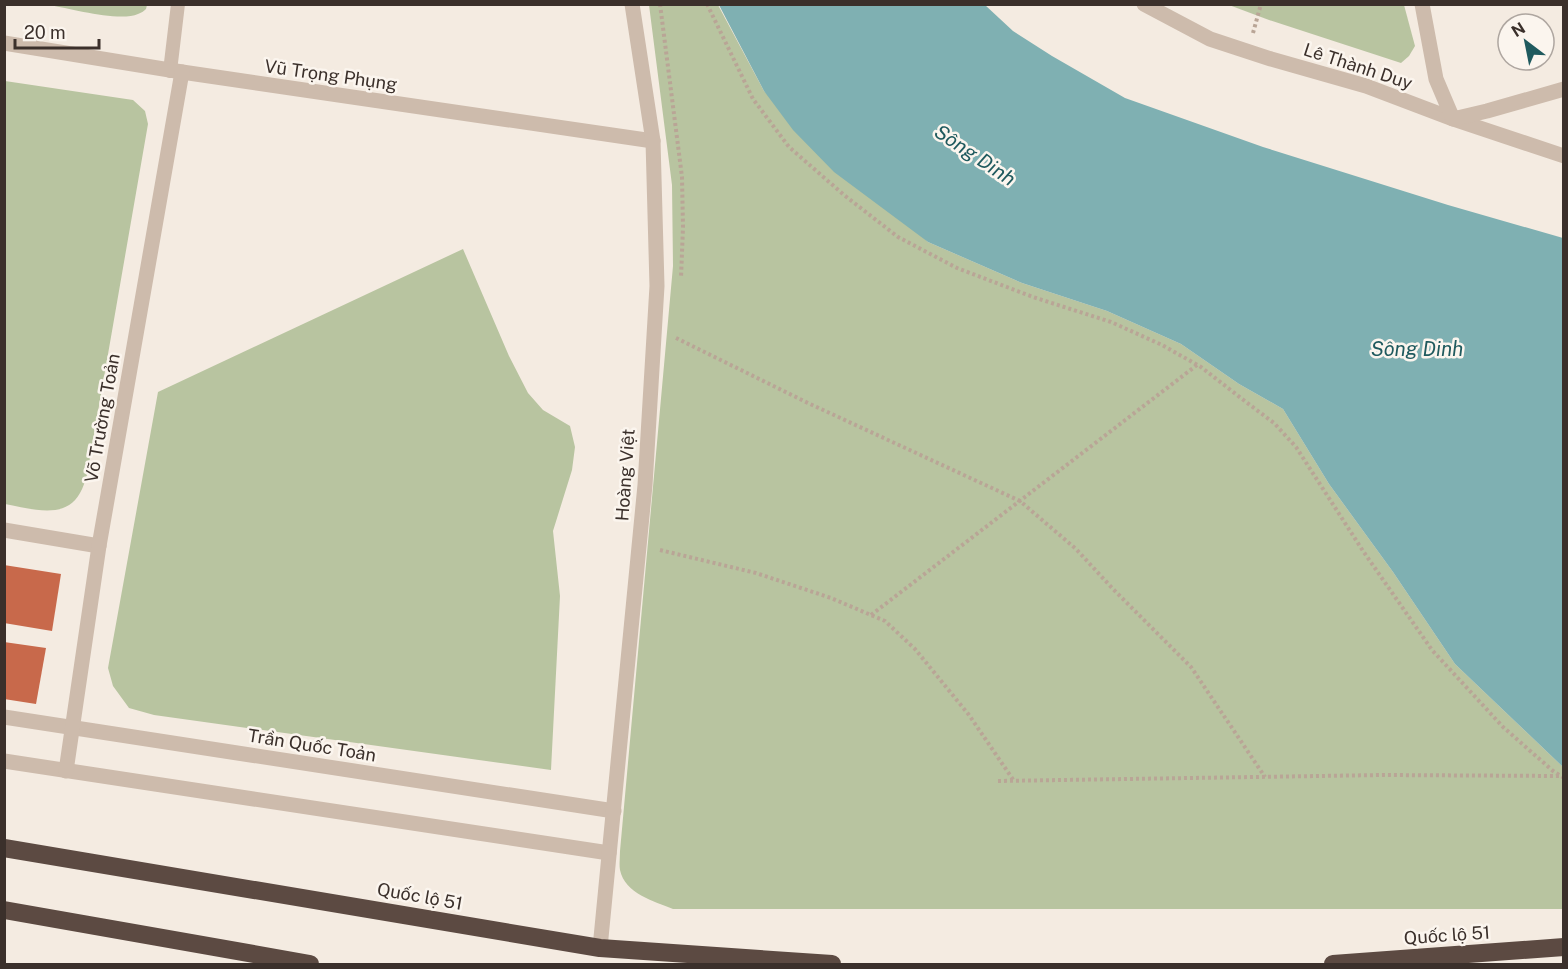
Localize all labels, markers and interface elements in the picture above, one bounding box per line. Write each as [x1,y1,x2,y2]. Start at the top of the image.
scale bar [15,12,99,50]
north arrow [1496,12,1556,72]
text: N [1508,18,1529,41]
text: 20 m [24,22,66,43]
street label: Lê Thành Duy [1301,39,1415,94]
street label: Vũ Trọng Phụng [263,55,399,95]
water label: Sông Dinh [930,119,1020,191]
water label: Sông Dinh [1371,337,1463,361]
street label: Võ Trường Toản [80,352,124,484]
street label: Hoàng Việt [611,428,639,522]
street label: Trần Quốc Toản [246,725,378,765]
street label: Quốc lộ 51 [376,878,464,914]
street label: Quốc lộ 51 [1403,922,1491,948]

